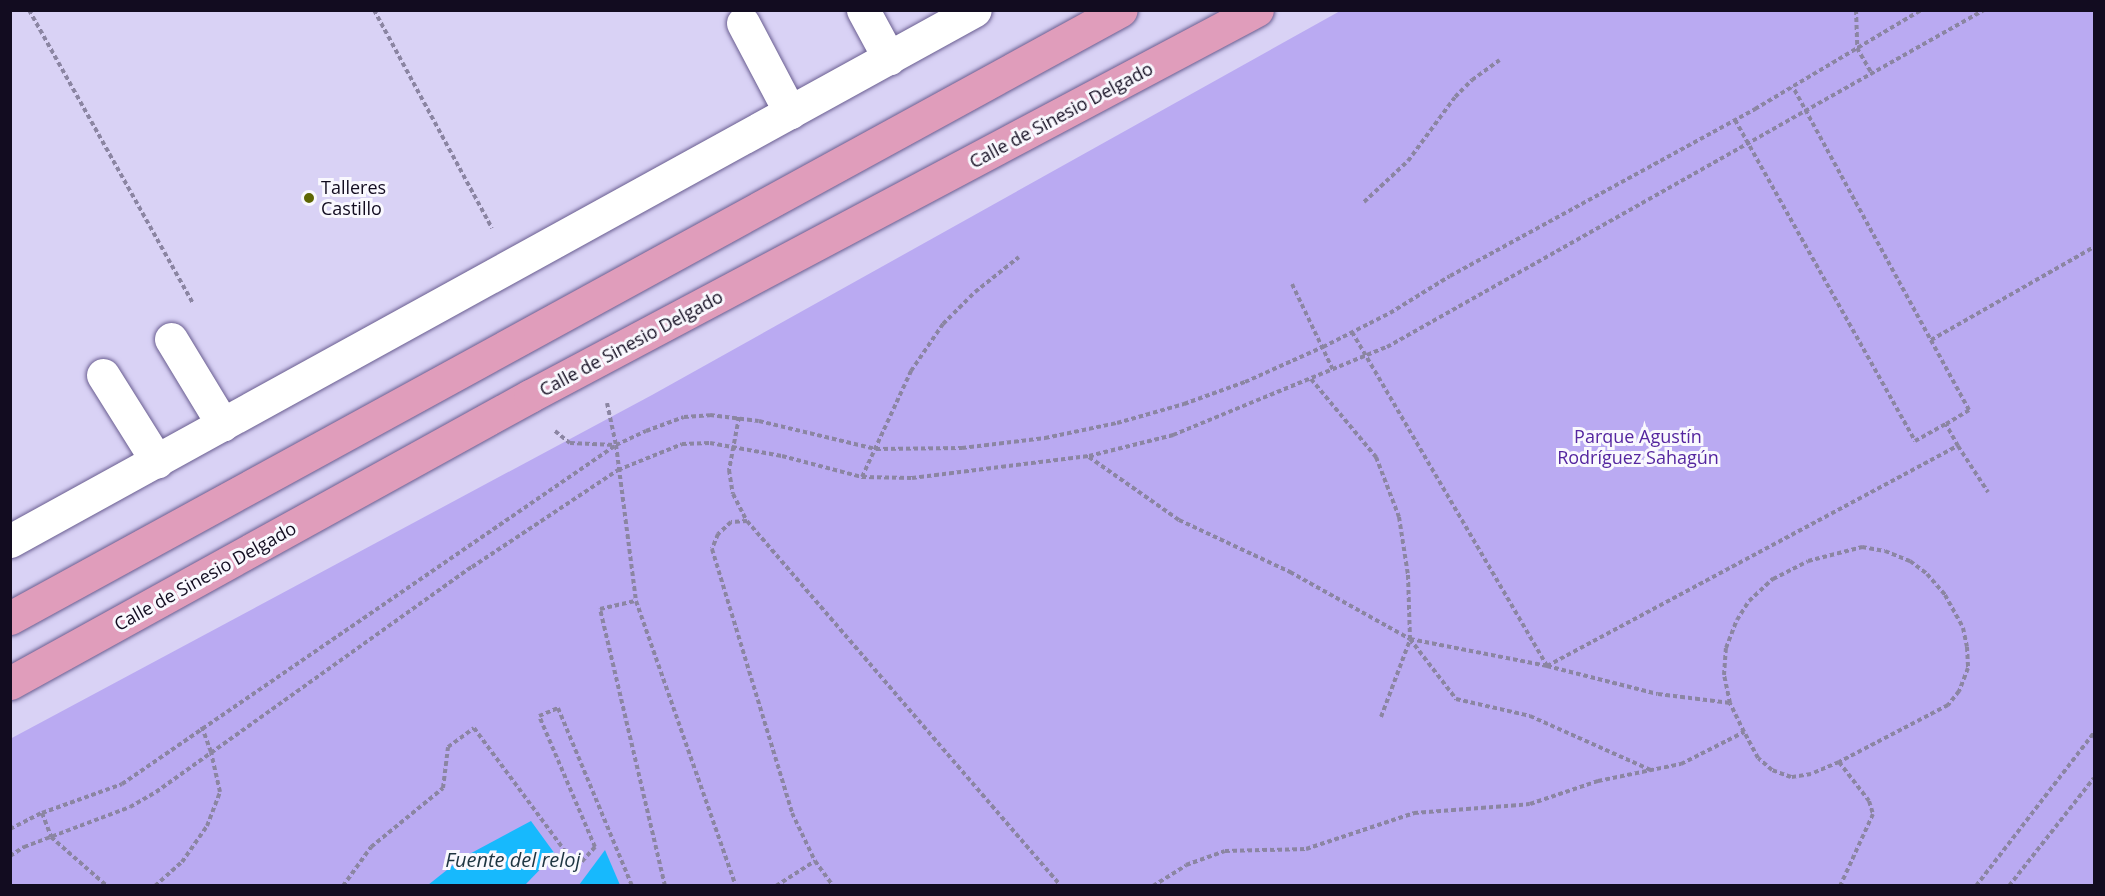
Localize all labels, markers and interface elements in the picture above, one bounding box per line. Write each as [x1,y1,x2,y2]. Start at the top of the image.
street label: Calle de Sinesio Delgado [966,57,1156,173]
place label: Talleres Castillo [321,177,386,219]
marker: Talleres Castillo [302,191,316,205]
street label: Calle de Sinesio Delgado [536,285,726,401]
park label: Parque Agustín Rodríguez Sahagún [1557,426,1719,468]
street label: Calle de Sinesio Delgado [110,517,300,635]
water label: Fuente del reloj [445,847,581,871]

